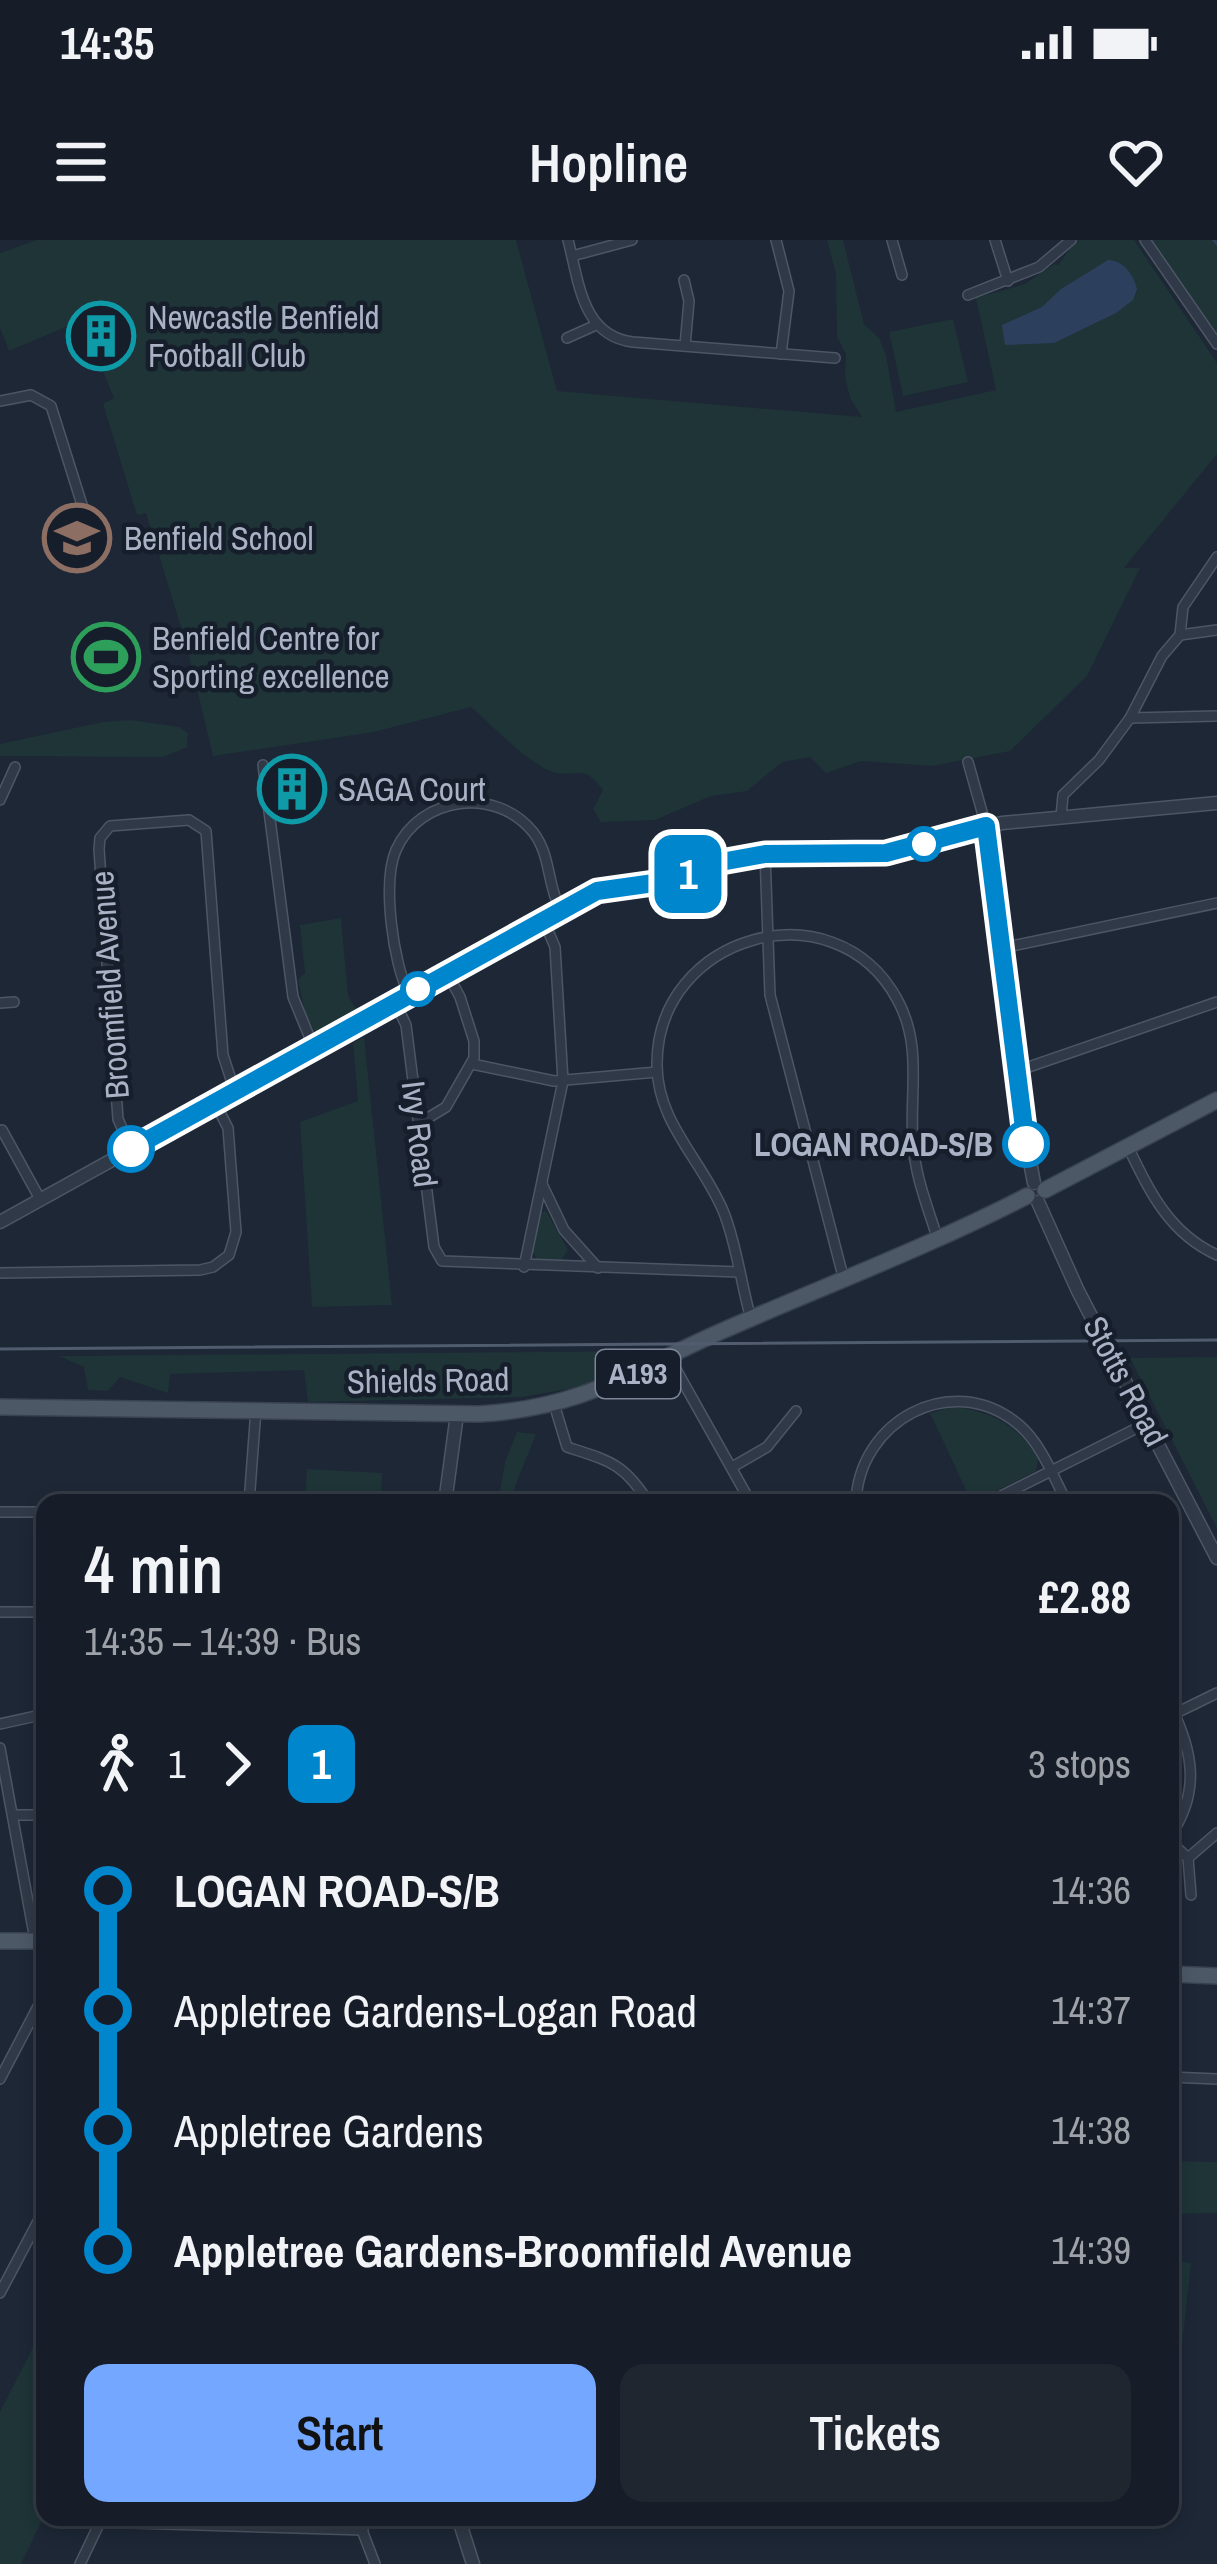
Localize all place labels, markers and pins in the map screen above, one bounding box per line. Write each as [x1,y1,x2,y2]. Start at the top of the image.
place label: Newcastle Benfield Football Club [148,295,380,377]
building icon: Newcastle Benfield Football Club [66,301,136,371]
school or university icon: Benfield School [42,503,112,573]
place label: Benfield School [124,516,314,560]
place label: Benfield Centre for Sporting excellence [152,616,390,698]
sports icon: Benfield Centre for Sporting excellence [71,622,141,692]
building icon: SAGA Court [257,754,327,824]
place label: SAGA Court [338,767,485,811]
unlabelled marker [908,828,940,860]
unlabelled marker [402,973,434,1005]
place label: LOGAN ROAD-S/B [754,1122,993,1166]
marker: LOGAN ROAD-S/B [1004,1122,1048,1166]
unlabelled marker [109,1127,153,1171]

